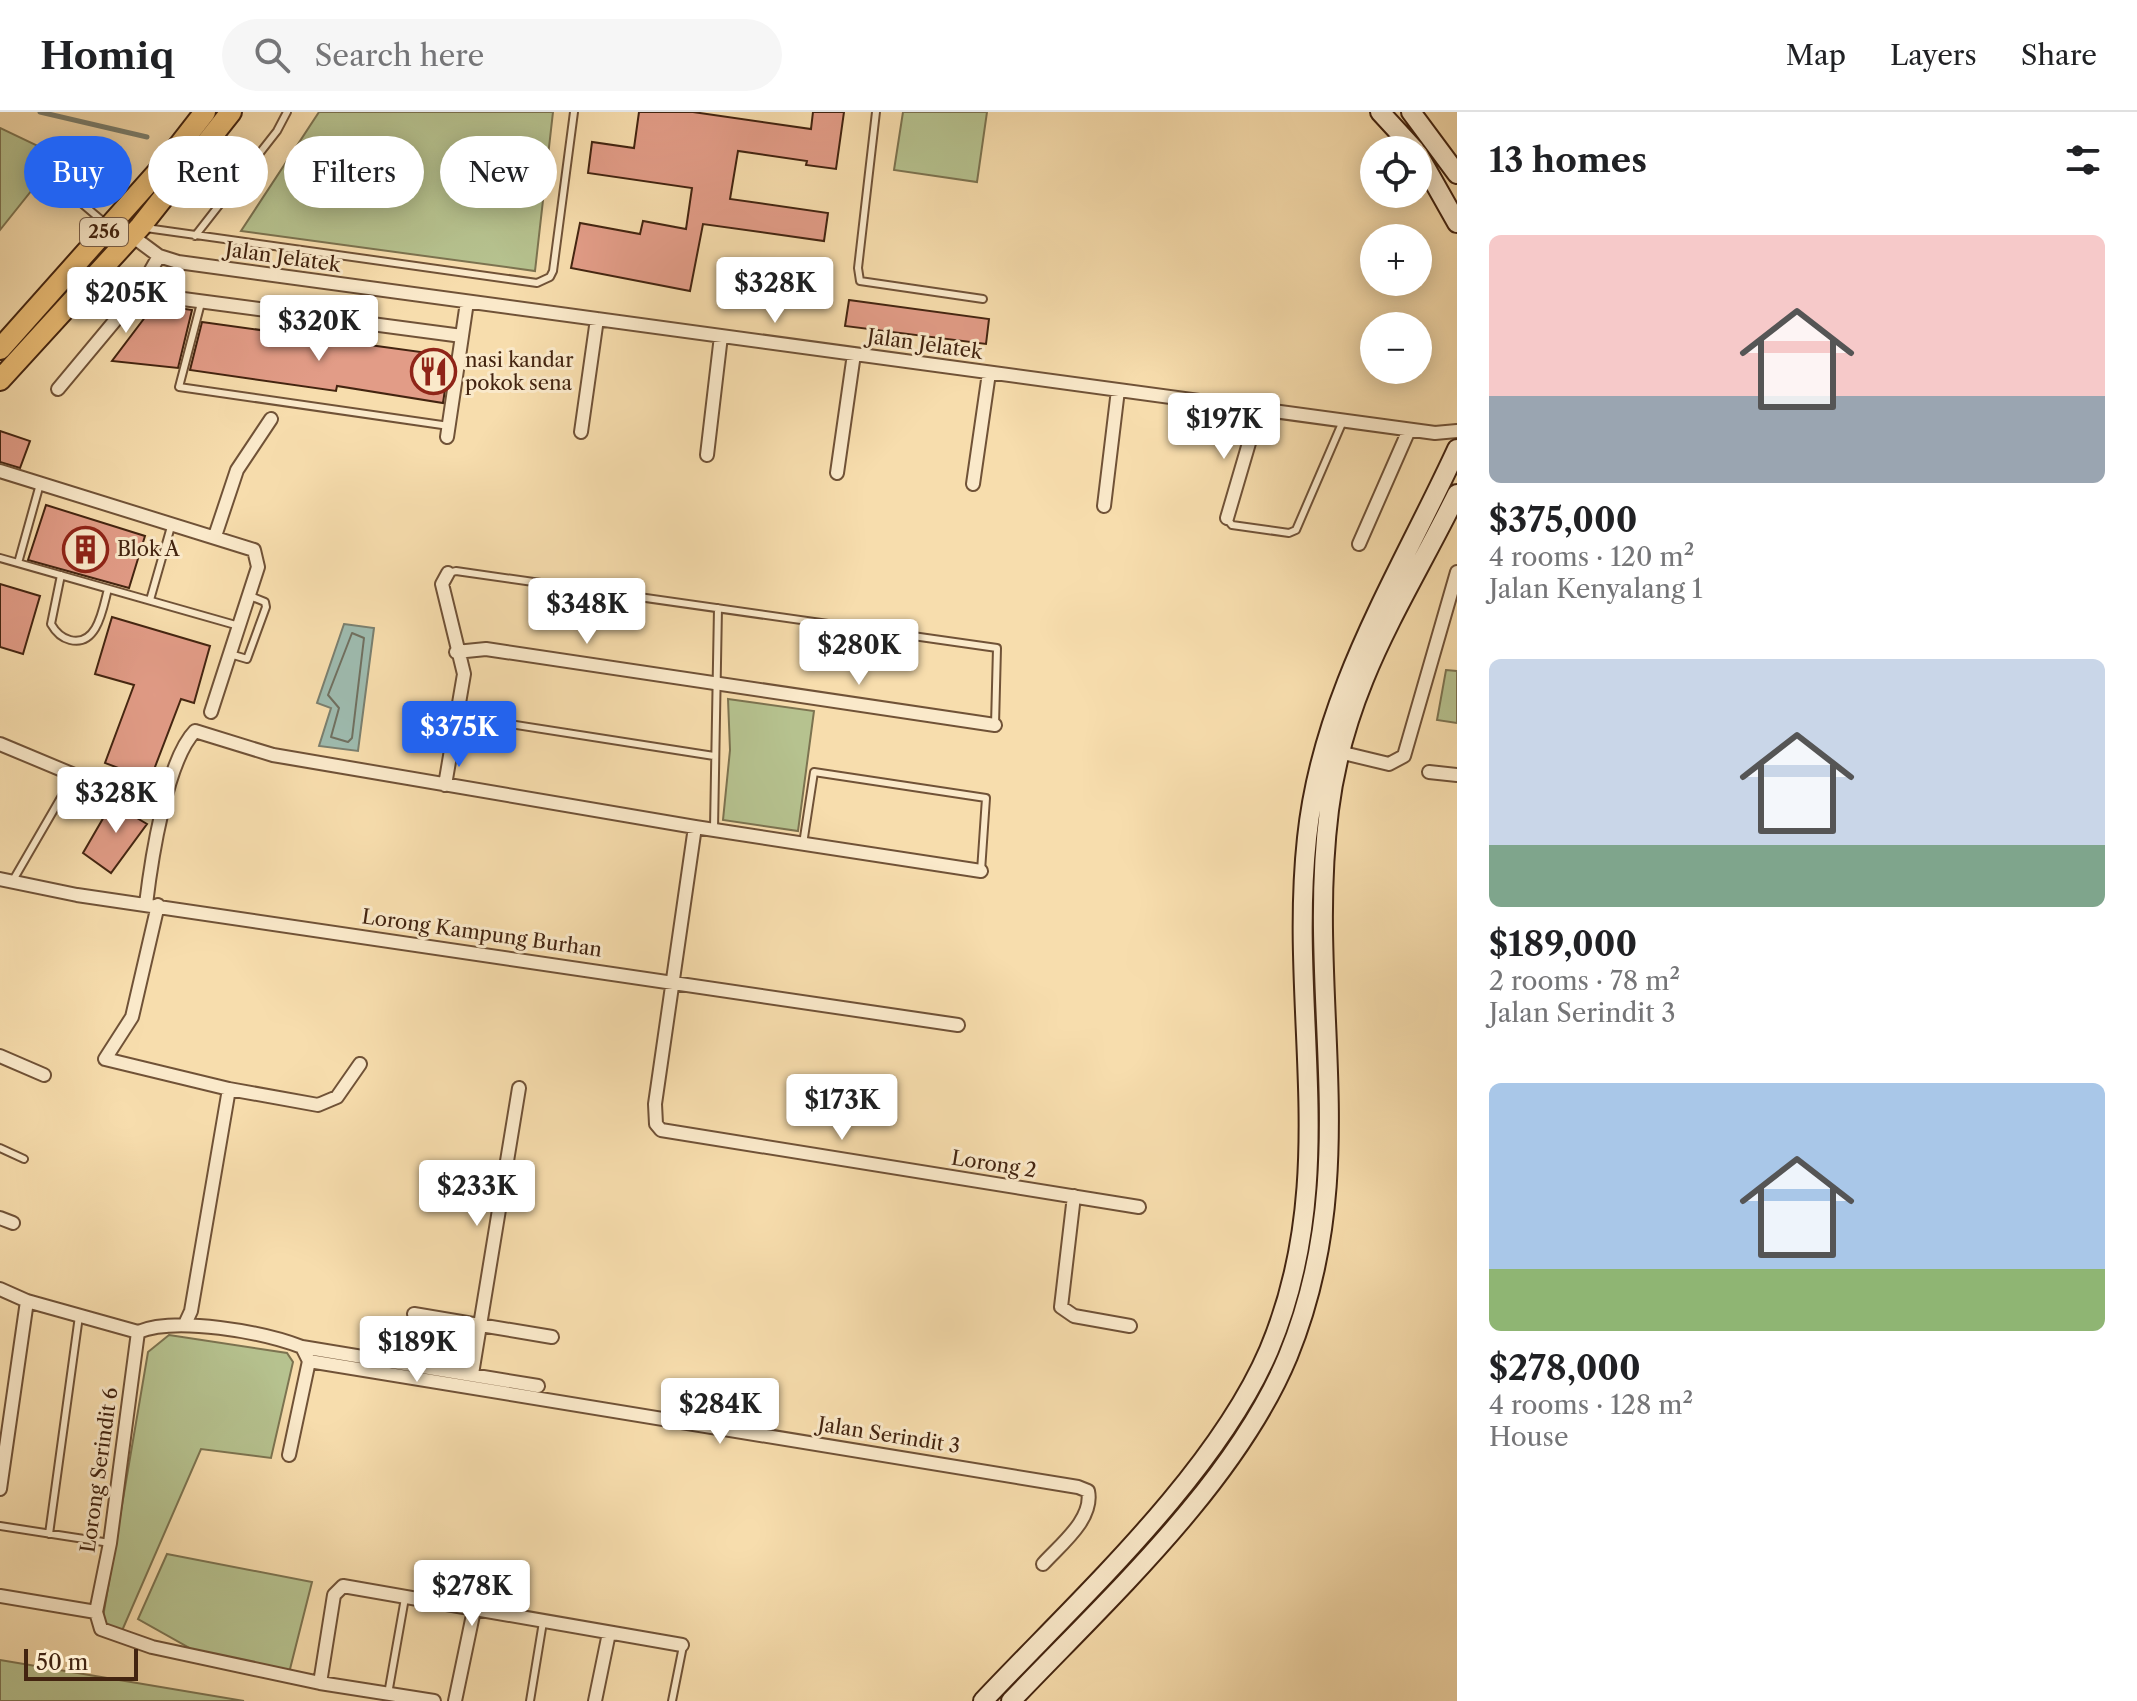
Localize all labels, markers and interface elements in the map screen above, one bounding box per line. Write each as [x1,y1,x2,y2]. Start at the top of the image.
search box [222,19,782,91]
text: Homiq [40,32,174,79]
icon: search [250,33,294,77]
text: Search here [314,37,484,74]
text: Map [1786,38,1846,72]
text: Layers [1890,38,1977,72]
text: Share [2021,38,2097,72]
chip: Buy [24,136,132,208]
chip: Rent [148,136,268,208]
chip: Filters [284,136,424,208]
chip: New [440,136,557,208]
map controls [1360,136,1432,384]
button: locate [1360,136,1432,208]
icon: filters [2061,138,2105,182]
text: 13 homes [1489,139,1647,181]
road number: 256 [80,218,128,246]
button: + [1360,224,1432,296]
street label: Jalan Jelatek [221,237,344,277]
pin: $328K [719,257,831,325]
pin: $205K [70,267,182,335]
text: $328K [734,267,816,299]
text: $205K [85,277,167,309]
icon: home [1725,287,1869,431]
pin: $320K [263,295,375,363]
text: $320K [278,305,360,337]
button: − [1360,312,1432,384]
street label: Jalan Jelatek [863,324,986,364]
restaurant icon: nasi kandar pokok sena [410,347,458,395]
place label: nasi kandar pokok sena [465,348,574,395]
pin: $197K [1168,393,1280,461]
text: $197K [1186,403,1262,435]
text: $375,000 [1489,499,1637,541]
building icon: Blok A [62,525,110,573]
place label: Blok A [117,537,181,561]
text: 4 rooms · 120 m² [1489,541,1694,573]
text: Jalan Kenyalang 1 [1489,573,1703,605]
pin: $348K [531,578,643,646]
text: $348K [546,588,628,620]
pin: $280K [803,619,915,687]
text: $280K [817,629,901,661]
pin: $375K [403,701,515,769]
text: $375K [420,711,498,743]
icon: home [1725,711,1869,855]
pin: $328K [60,767,172,835]
text: $328K [75,777,157,809]
street label: Lorong Kampung Burhan [360,904,604,962]
text: $189,000 [1489,923,1637,965]
text: 2 rooms · 78 m² [1489,965,1680,997]
text: Jalan Serindit 3 [1489,997,1676,1029]
pin: $173K [786,1074,898,1142]
text: $173K [804,1084,880,1116]
icon: home [1725,1135,1869,1279]
street label: Lorong 2 [950,1145,1038,1183]
pin: $233K [421,1160,533,1228]
text: $233K [437,1170,517,1202]
pin: $189K [361,1316,473,1384]
text: $189K [378,1326,456,1358]
text: $278,000 [1489,1347,1641,1389]
pin: $284K [664,1378,776,1446]
street label: Lorong Serindit 6 [76,1386,122,1554]
text: $284K [679,1388,761,1420]
text: 4 rooms · 128 m² [1489,1389,1693,1421]
street label: Jalan Serindit 3 [813,1411,962,1458]
text: House [1489,1421,1569,1453]
pin: $278K [416,1560,528,1628]
text: $278K [432,1570,512,1602]
scale bar [24,1645,138,1681]
text: 50 m [36,1649,88,1676]

